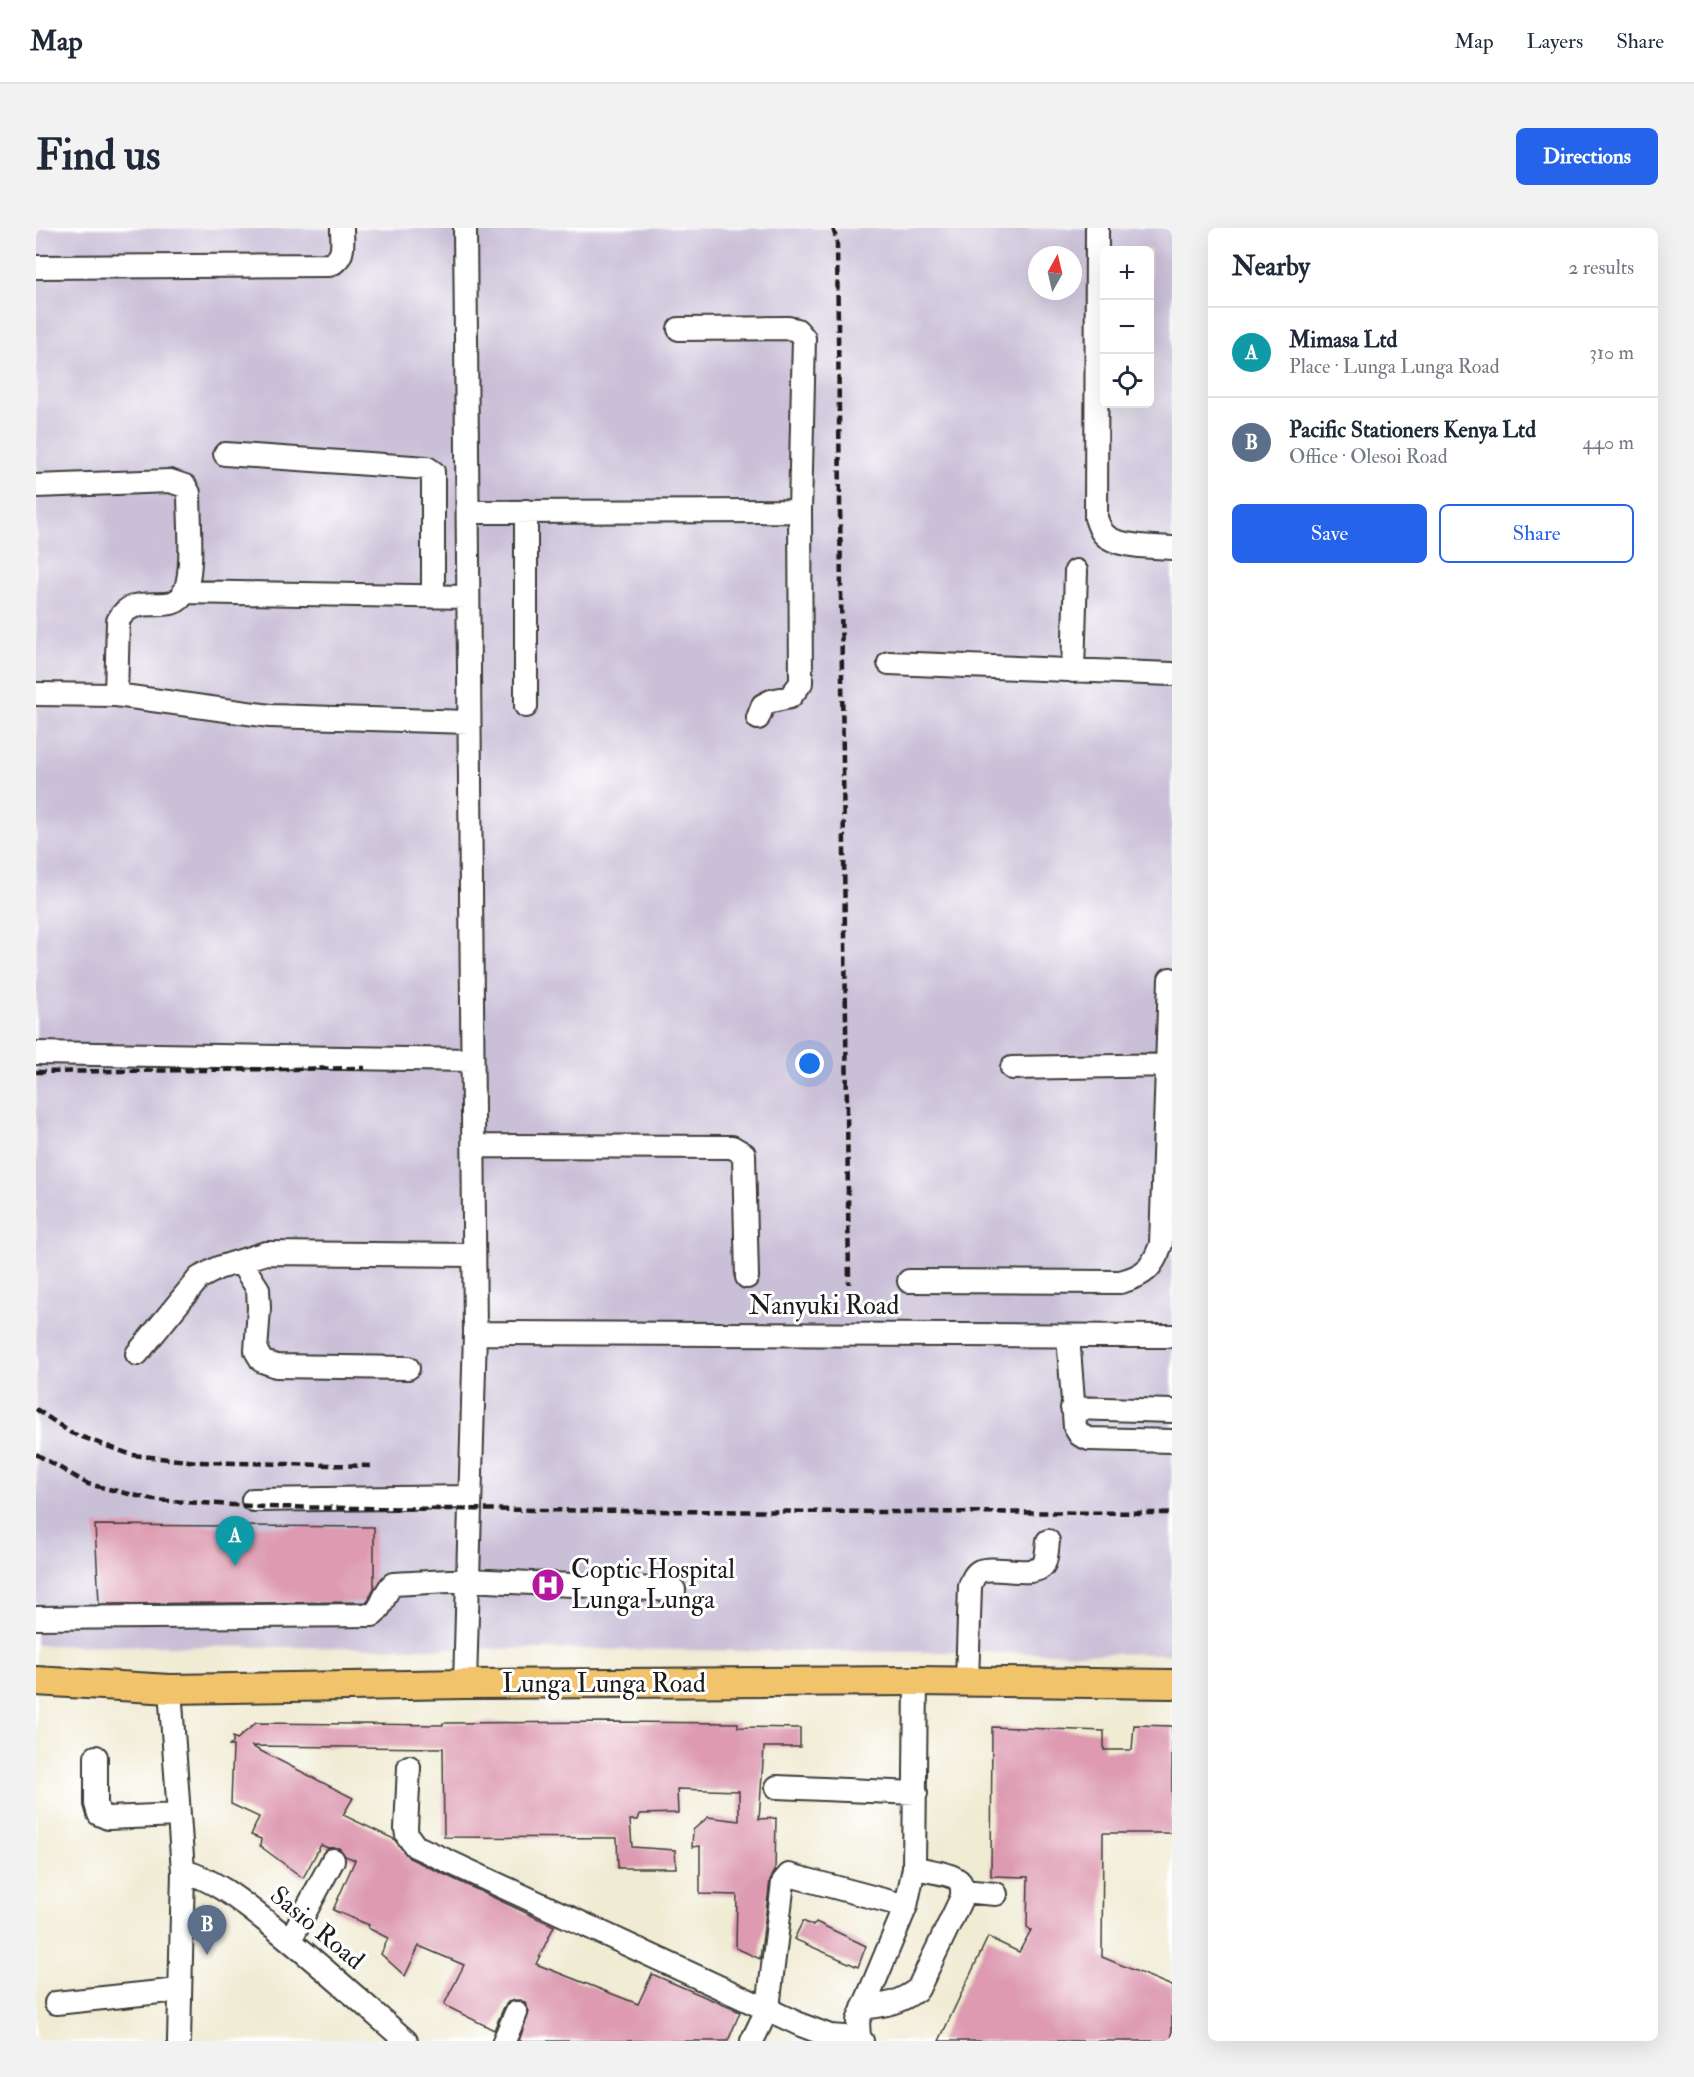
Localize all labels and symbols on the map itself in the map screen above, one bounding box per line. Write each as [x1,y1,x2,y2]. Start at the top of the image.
north arrow [1028,246,1082,300]
your location [795,1049,824,1078]
street label: Nanyuki Road [749,1290,899,1322]
pin: A [216,1516,254,1566]
place label: Coptic Hospital Lunga Lunga [571,1554,735,1616]
hospital icon: Coptic Hospital Lunga Lunga [530,1567,566,1603]
street label: Lunga Lunga Road [502,1668,706,1700]
street label: Sasio Road [263,1879,371,1977]
pin: B [188,1906,226,1955]

